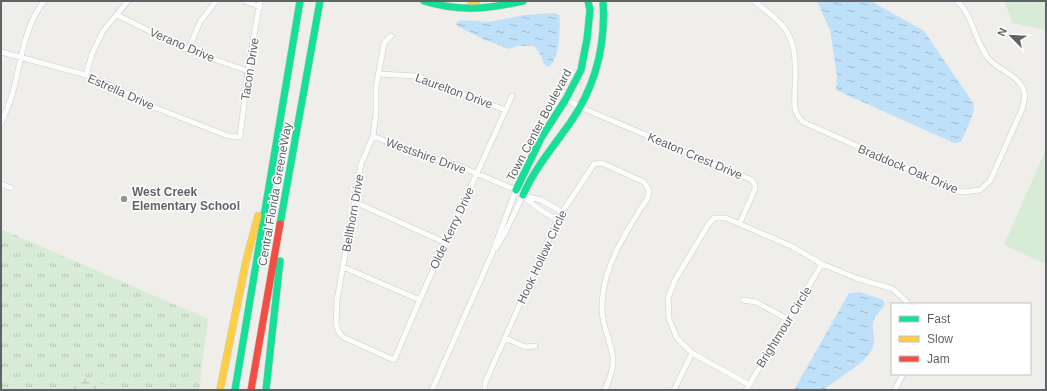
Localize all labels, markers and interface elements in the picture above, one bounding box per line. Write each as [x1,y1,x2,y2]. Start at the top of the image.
north arrow [991,16,1031,56]
street label: Verano Drive [147,25,217,65]
text: N [995,26,1009,38]
street label: Tacon Drive [238,36,262,101]
street label: Town Center Boulevard [504,67,574,183]
street label: Estrella Drive [86,71,157,113]
street label: Laurelton Drive [413,71,495,112]
street label: Central Florida GreeneWay [255,121,295,267]
street label: Keaton Crest Drive [646,130,745,182]
street label: Westshire Drive [384,135,468,177]
street label: Braddock Oak Drive [856,142,960,197]
street label: Bellthorn Drive [339,173,367,253]
place label: West Creek Elementary School [132,185,240,213]
street label: Olde Kerry Drive [427,185,477,271]
marker: West Creek Elementary School [119,194,129,204]
street label: Hook Hollow Circle [514,208,570,306]
street label: Brightmour Circle [754,284,815,370]
legend [891,303,1031,375]
text: Fast [927,312,951,326]
text: Slow [927,332,953,346]
text: Jam [927,352,950,366]

